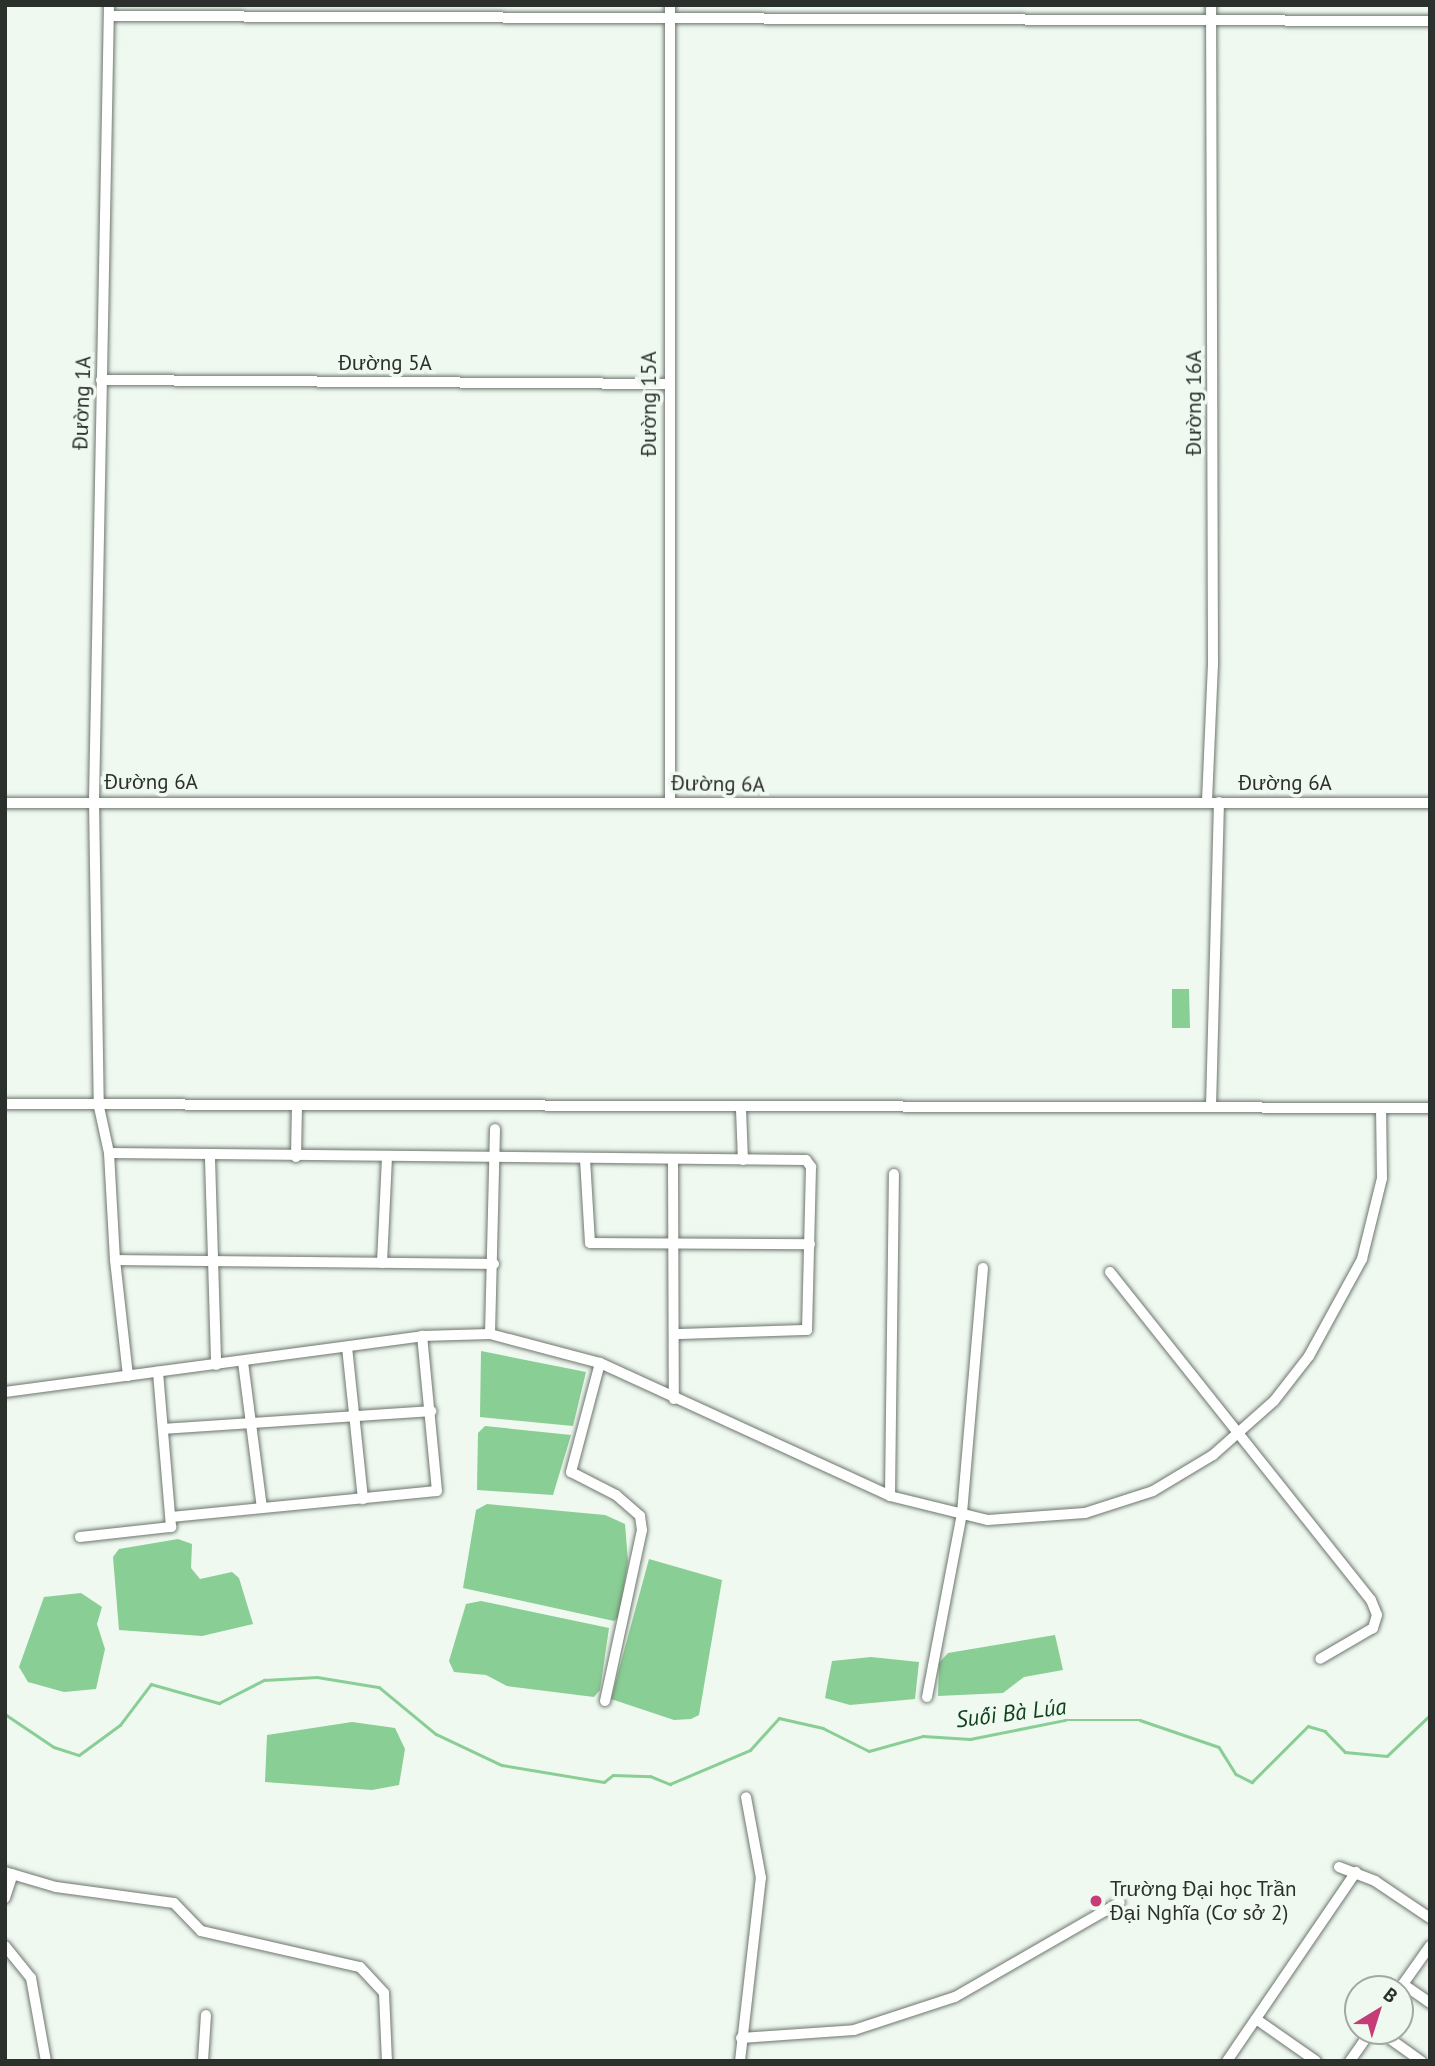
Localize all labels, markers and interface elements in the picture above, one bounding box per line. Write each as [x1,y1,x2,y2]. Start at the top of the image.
street label: Đường 5A [338,350,432,376]
street label: Đường 16A [1181,350,1207,456]
street label: Đường 15A [636,351,662,457]
street label: Đường 1A [68,356,96,450]
street label: Đường 6A [104,769,198,795]
street label: Đường 6A [1238,770,1332,796]
street label: Đường 6A [671,771,765,797]
water label: Suối Bà Lúa [954,1693,1068,1733]
place label: Trường Đại học Trần Đại Nghĩa (Cơ sở 2) [1110,1876,1298,1926]
marker: Trường Đại học Trần Đại Nghĩa (Cơ sở 2) [1088,1893,1104,1909]
north arrow [1344,1975,1414,2045]
text: B [1379,1982,1403,2008]

